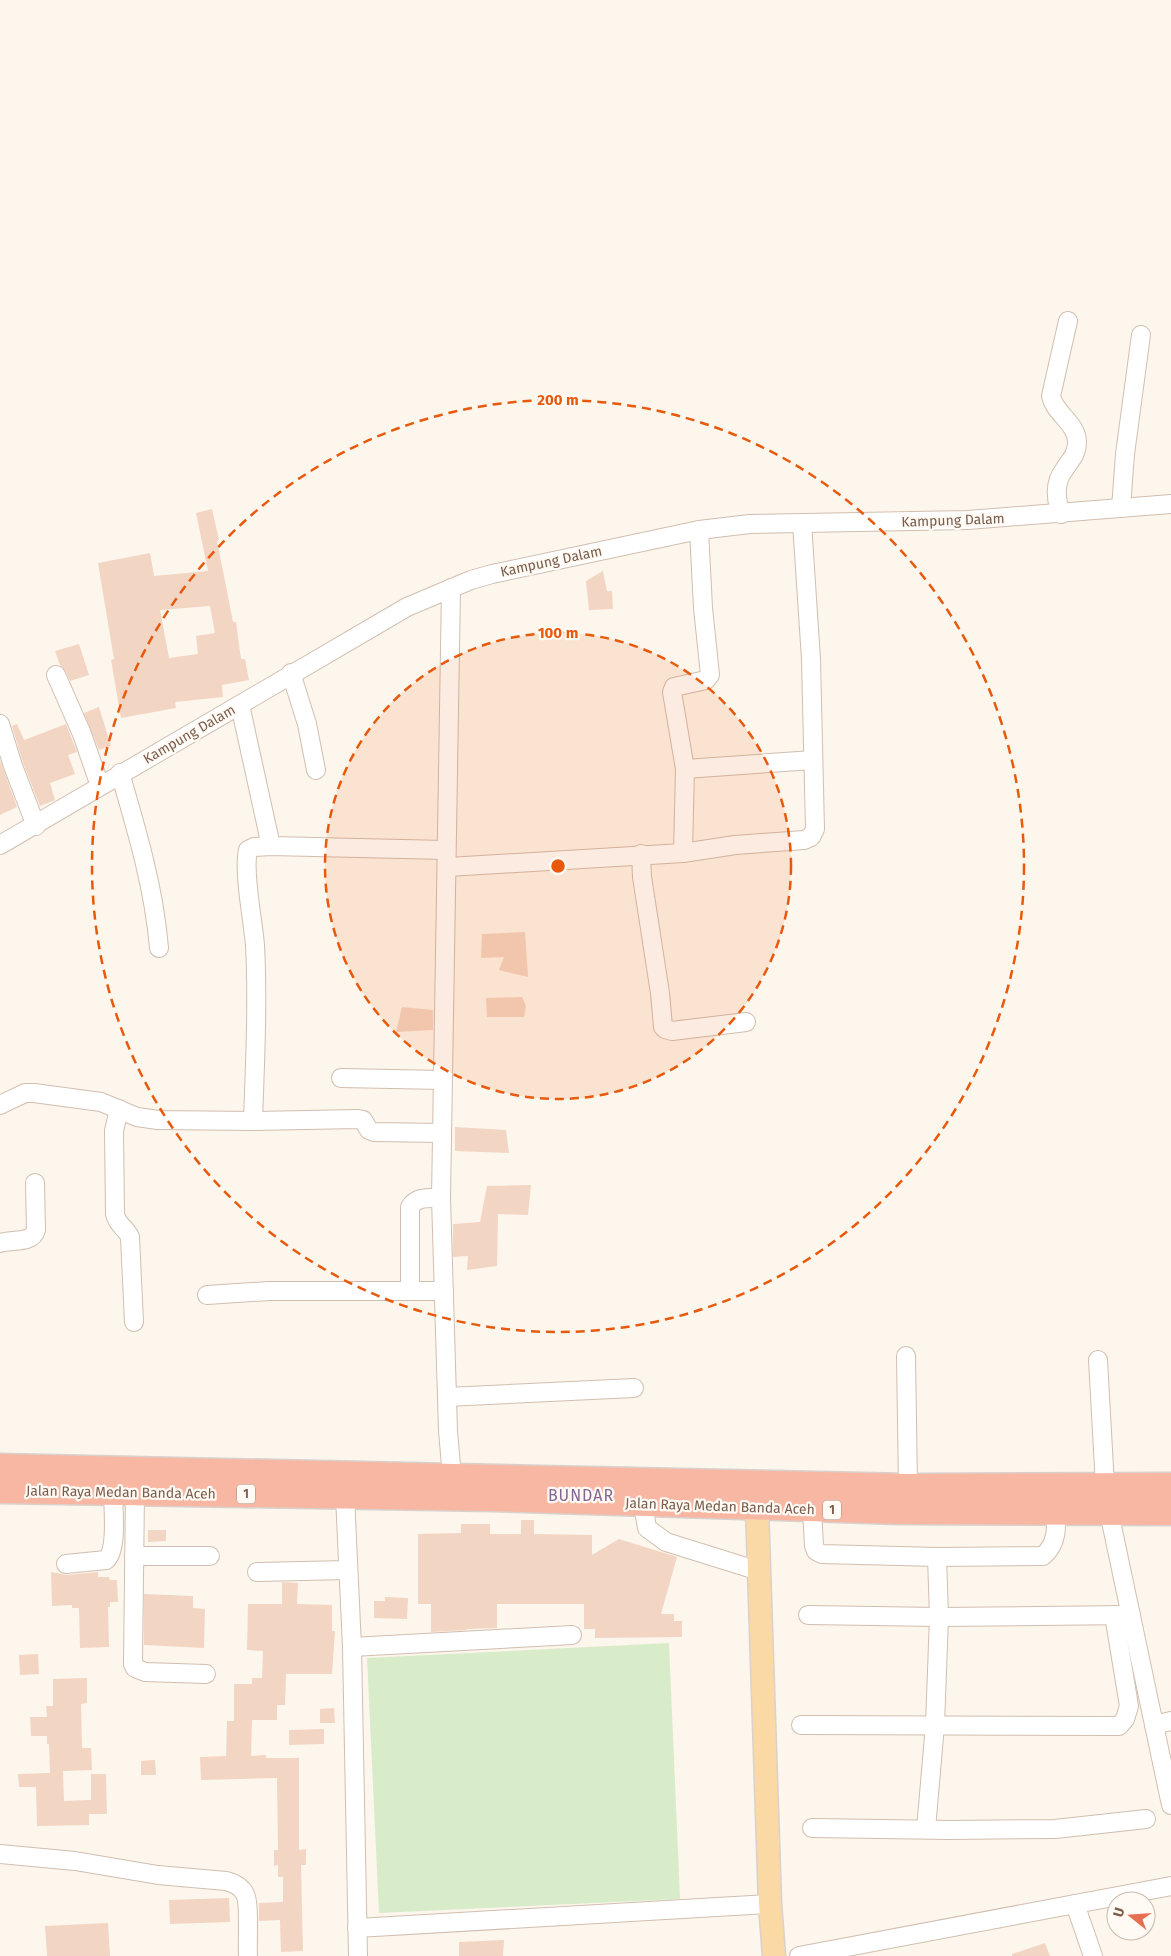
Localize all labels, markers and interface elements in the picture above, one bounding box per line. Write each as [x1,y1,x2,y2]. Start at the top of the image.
text: 200 m [537,391,579,409]
street label: Kampung Dalam [901,510,1005,531]
street label: Kampung Dalam [499,542,603,581]
text: 100 m [538,624,578,642]
street label: Kampung Dalam [140,701,238,768]
centre of rings [549,857,567,875]
street label: Jalan Raya Medan Banda Aceh [26,1482,216,1503]
road number: 1 [237,1485,255,1504]
district label: BUNDAR [548,1486,614,1505]
street label: Jalan Raya Medan Banda Aceh [625,1495,815,1518]
road number: 1 [823,1500,841,1520]
north arrow [1106,1891,1156,1941]
text: U [1110,1905,1129,1919]

